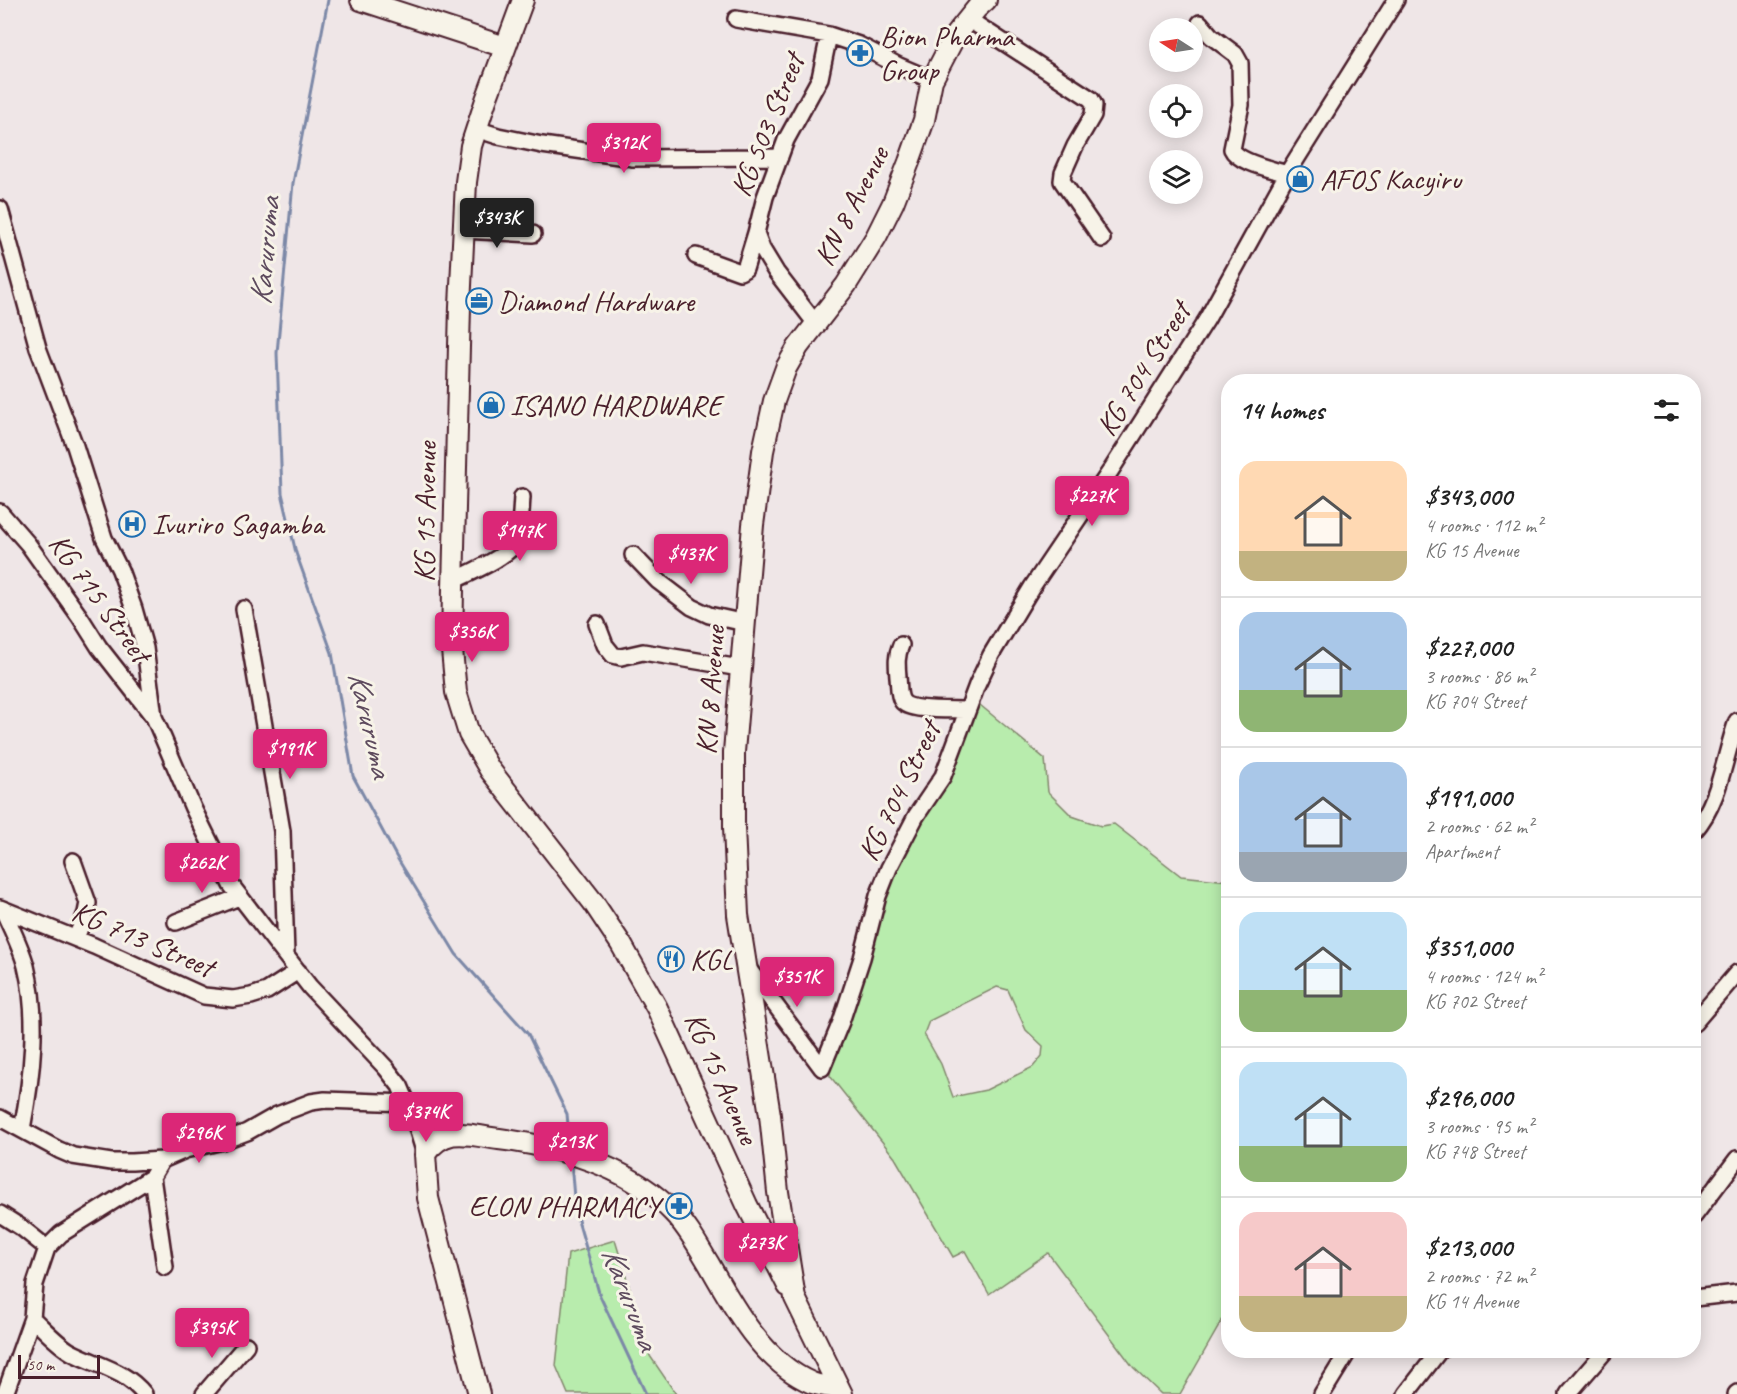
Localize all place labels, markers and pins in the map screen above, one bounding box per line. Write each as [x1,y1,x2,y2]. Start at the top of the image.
place label: Bion Pharma Group [880,17,1016,89]
pharmacy icon: Bion Pharma Group [845,38,875,68]
pin: $312K [582,123,666,174]
place label: AFOS Kacyiru [1320,160,1463,198]
shop icon: AFOS Kacyiru [1285,164,1315,194]
pin: $343K [455,198,539,249]
place label: Diamond Hardware [498,282,696,320]
office icon: Diamond Hardware [464,286,494,316]
place label: ISANO HARDWARE [510,386,725,424]
shop icon: ISANO HARDWARE [476,390,506,420]
pin: $227K [1050,476,1134,527]
place label: Ivuriro Sagamba [152,505,326,543]
hospital icon: Ivuriro Sagamba [117,509,147,539]
pin: $147K [478,511,562,562]
pin: $437K [649,534,733,585]
pin: $356K [430,612,514,663]
pin: $191K [248,729,332,780]
pin: $262K [160,843,244,894]
place label: KGL [690,940,734,978]
restaurant icon: KGL [656,944,686,974]
pin: $351K [755,957,839,1008]
pin: $374K [384,1092,468,1143]
pin: $296K [157,1113,241,1164]
pin: $213K [529,1122,613,1173]
place label: ELON PHARMACY [469,1187,665,1225]
pharmacy icon: ELON PHARMACY [664,1191,694,1221]
pin: $273K [719,1223,803,1274]
pin: $395K [170,1308,254,1359]

